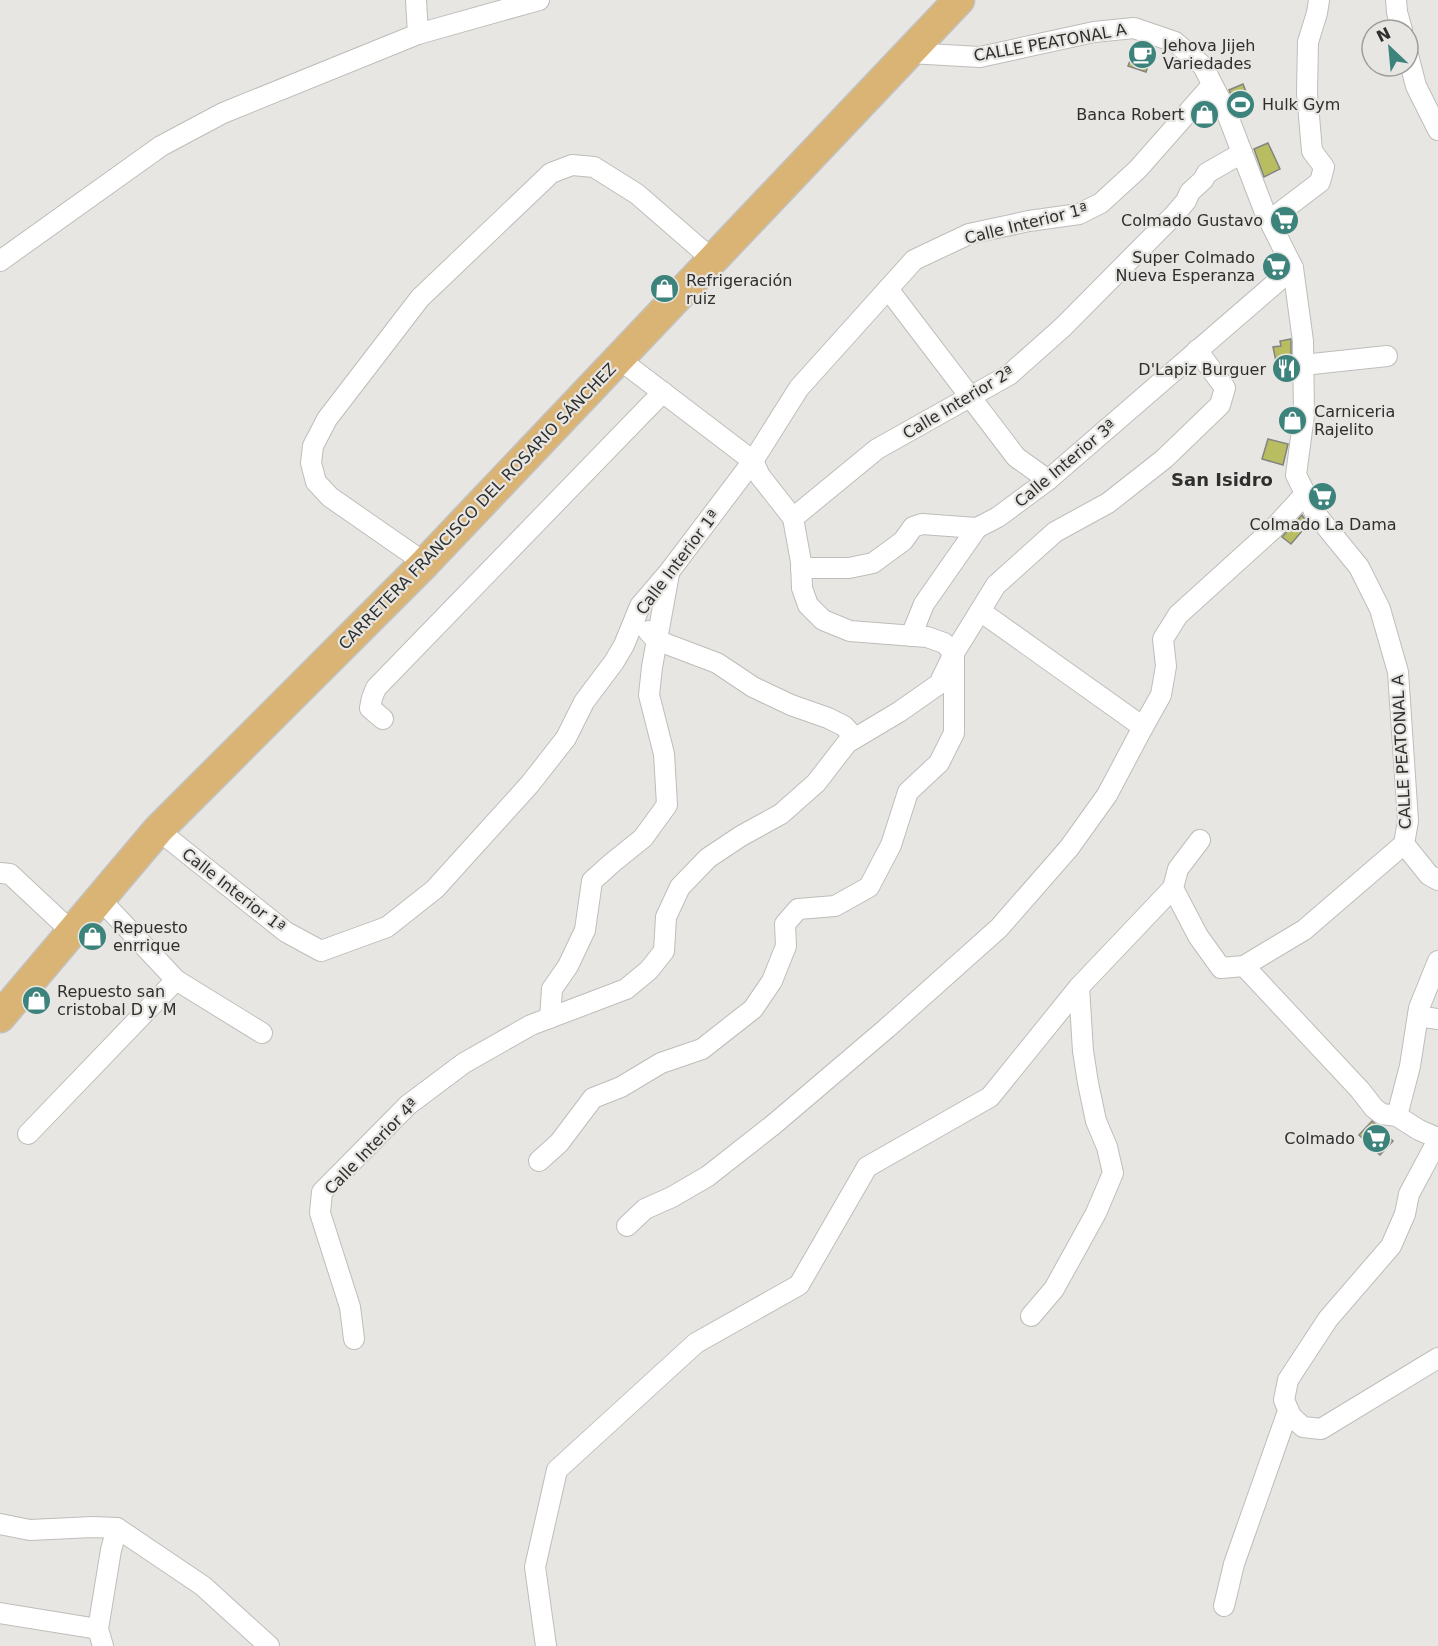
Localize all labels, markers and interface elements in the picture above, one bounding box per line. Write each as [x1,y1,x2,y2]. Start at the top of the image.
north arrow [1360,18,1420,78]
street label: CALLE PEATONAL A [972,20,1128,65]
text: N [1373,23,1394,46]
place label: Jehova Jijeh Variedades [1162,36,1255,73]
cafe icon: Jehova Jijeh Variedades [1126,38,1158,70]
sports icon: Hulk Gym [1225,88,1257,120]
place label: Hulk Gym [1262,95,1340,114]
shop icon: Banca Robert [1189,98,1221,130]
place label: Banca Robert [1076,105,1184,124]
street label: Calle Interior 1ª [963,199,1090,248]
supermarket icon: Colmado Gustavo [1268,204,1300,236]
place label: Colmado Gustavo [1121,211,1263,230]
place label: Super Colmado Nueva Esperanza [1116,248,1255,285]
supermarket icon: Super Colmado Nueva Esperanza [1260,250,1292,282]
place label: Refrigeración ruiz [686,271,792,308]
shop icon: Refrigeración ruiz [649,273,681,305]
restaurant icon: D'Lapiz Burguer [1271,353,1303,385]
street label: CARRETERA FRANCISCO DEL ROSARIO SÁNCHEZ [335,359,620,654]
place label: D'Lapiz Burguer [1138,360,1266,379]
street label: Calle Interior 2ª [899,362,1017,443]
place label: Carniceria Rajelito [1314,402,1395,439]
shop icon: Carniceria Rajelito [1277,404,1309,436]
street label: Calle Interior 3ª [1011,416,1120,511]
district label: San Isidro [1171,469,1273,490]
supermarket icon: Colmado La Dama [1307,480,1339,512]
street label: Calle Interior 1ª [632,506,723,618]
place label: Colmado La Dama [1249,515,1397,534]
street label: CALLE PEATONAL A [1388,674,1415,830]
street label: Calle Interior 1ª [178,844,289,937]
place label: Repuesto enrrique [113,918,188,955]
shop icon: Repuesto enrrique [76,920,108,952]
place label: Repuesto san cristobal D y M [57,982,176,1019]
shop icon: Repuesto san cristobal D y M [20,984,52,1016]
street label: Calle Interior 4ª [321,1094,422,1198]
supermarket icon: Colmado [1360,1122,1392,1154]
place label: Colmado [1284,1129,1355,1148]

